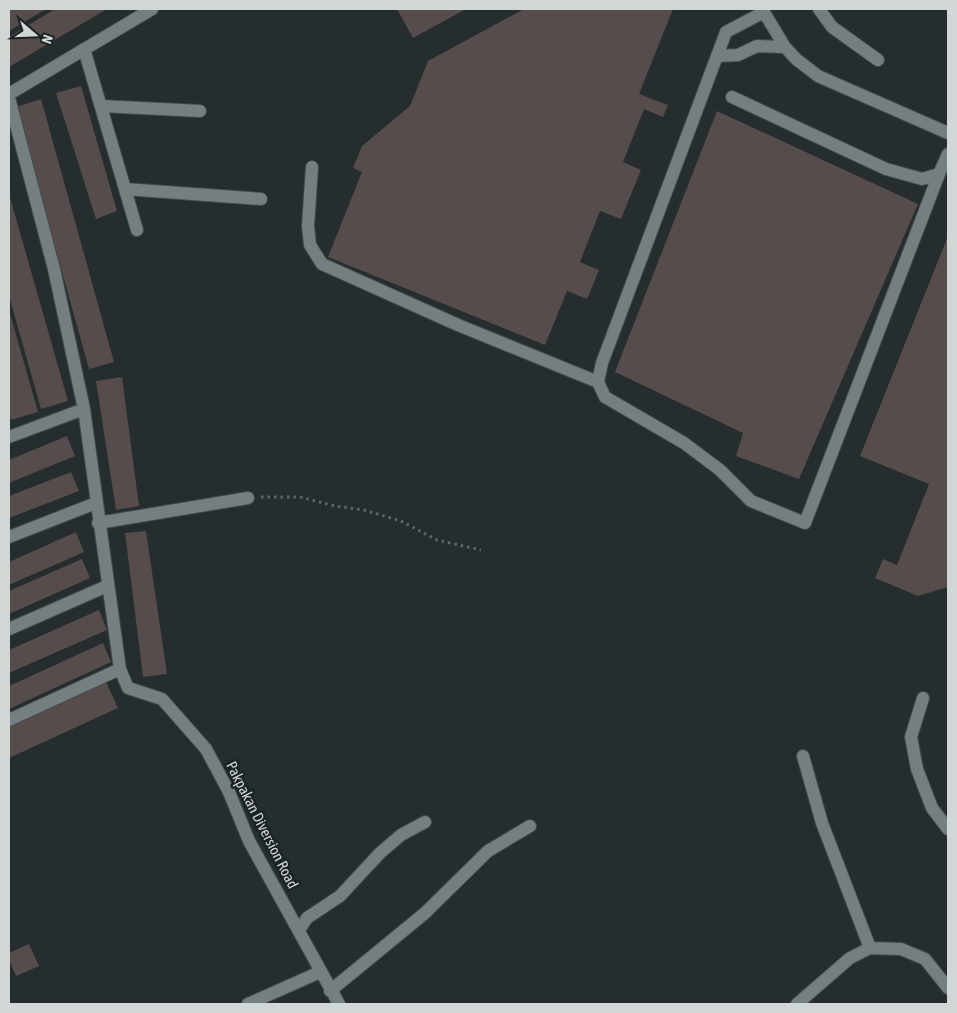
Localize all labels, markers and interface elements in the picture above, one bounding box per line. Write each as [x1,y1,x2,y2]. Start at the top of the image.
north arrow [10,10,60,60]
text: N [38,33,56,46]
street label: Pakpakan Diversion Road [223,758,302,891]

